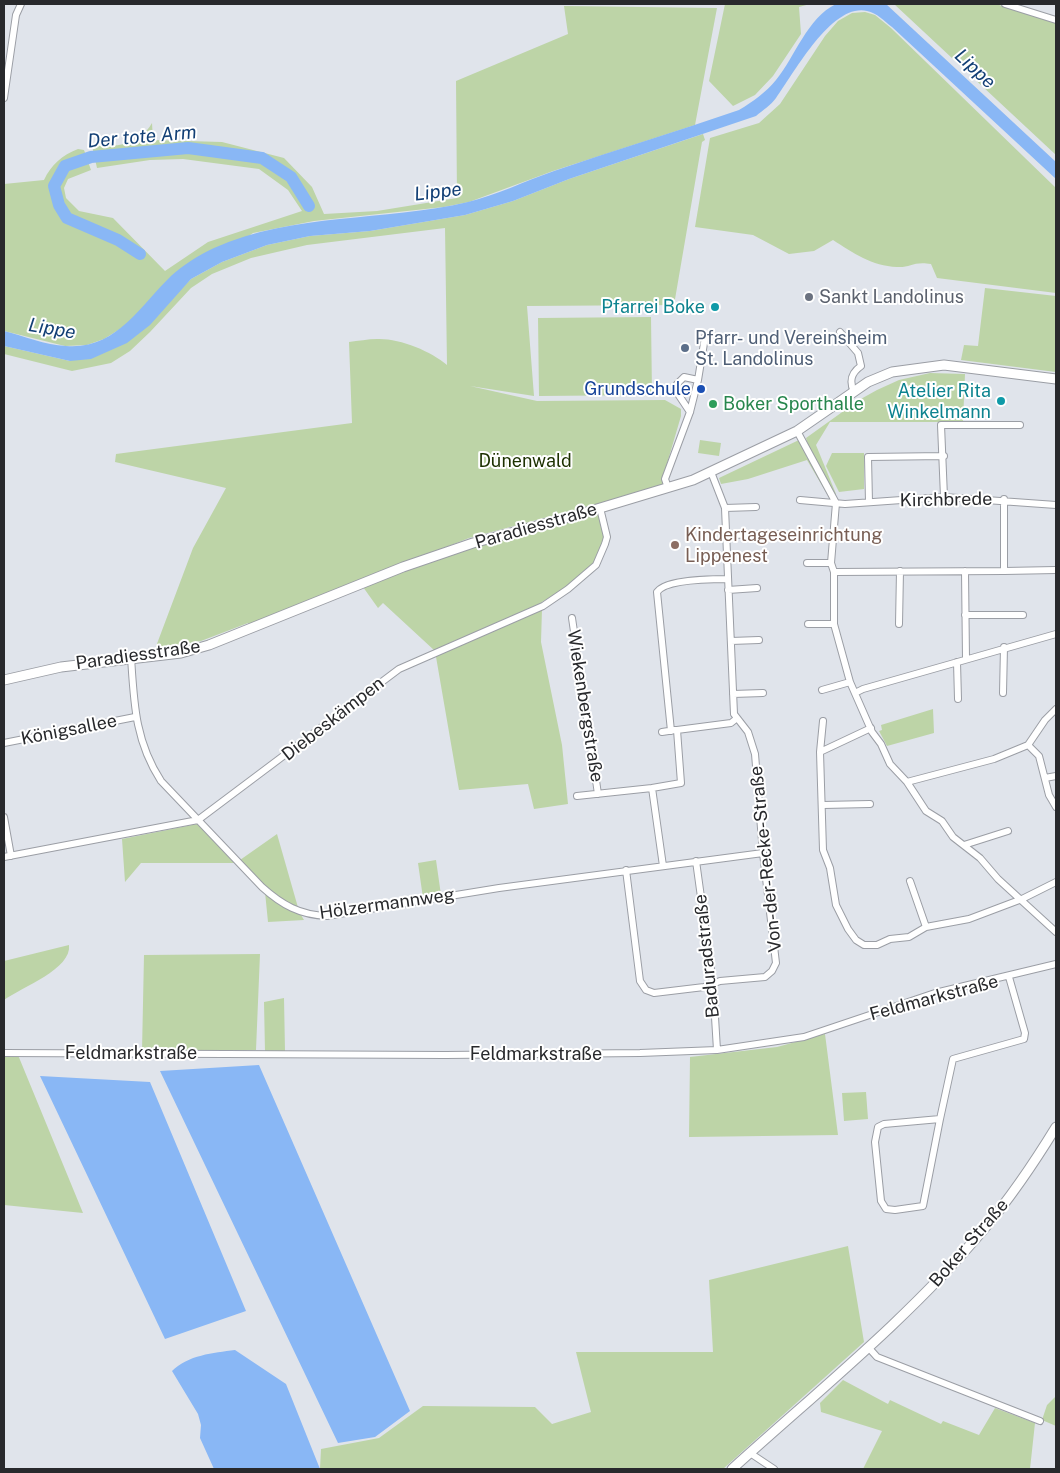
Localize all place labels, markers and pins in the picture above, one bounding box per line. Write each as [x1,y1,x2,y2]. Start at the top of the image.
place label: Sankt Landolinus [819,286,964,308]
marker: Sankt Landolinus [803,291,815,303]
place label: Pfarrei Boke [601,296,705,318]
marker: Pfarrei Boke [709,301,721,313]
place label: Pfarr- und Vereinsheim St. Landolinus [695,327,887,369]
marker: Pfarr- und Vereinsheim St. Landolinus [679,342,691,354]
place label: Grundschule [584,378,691,400]
place label: Atelier Rita Winkelmann [887,380,991,422]
marker: Grundschule [695,383,707,395]
place label: Boker Sporthalle [723,393,864,415]
marker: Atelier Rita Winkelmann [995,395,1007,407]
marker: Boker Sporthalle [707,398,719,410]
place label: Kindertageseinrichtung Lippenest [685,524,882,566]
marker: Kindertageseinrichtung Lippenest [669,539,681,551]

